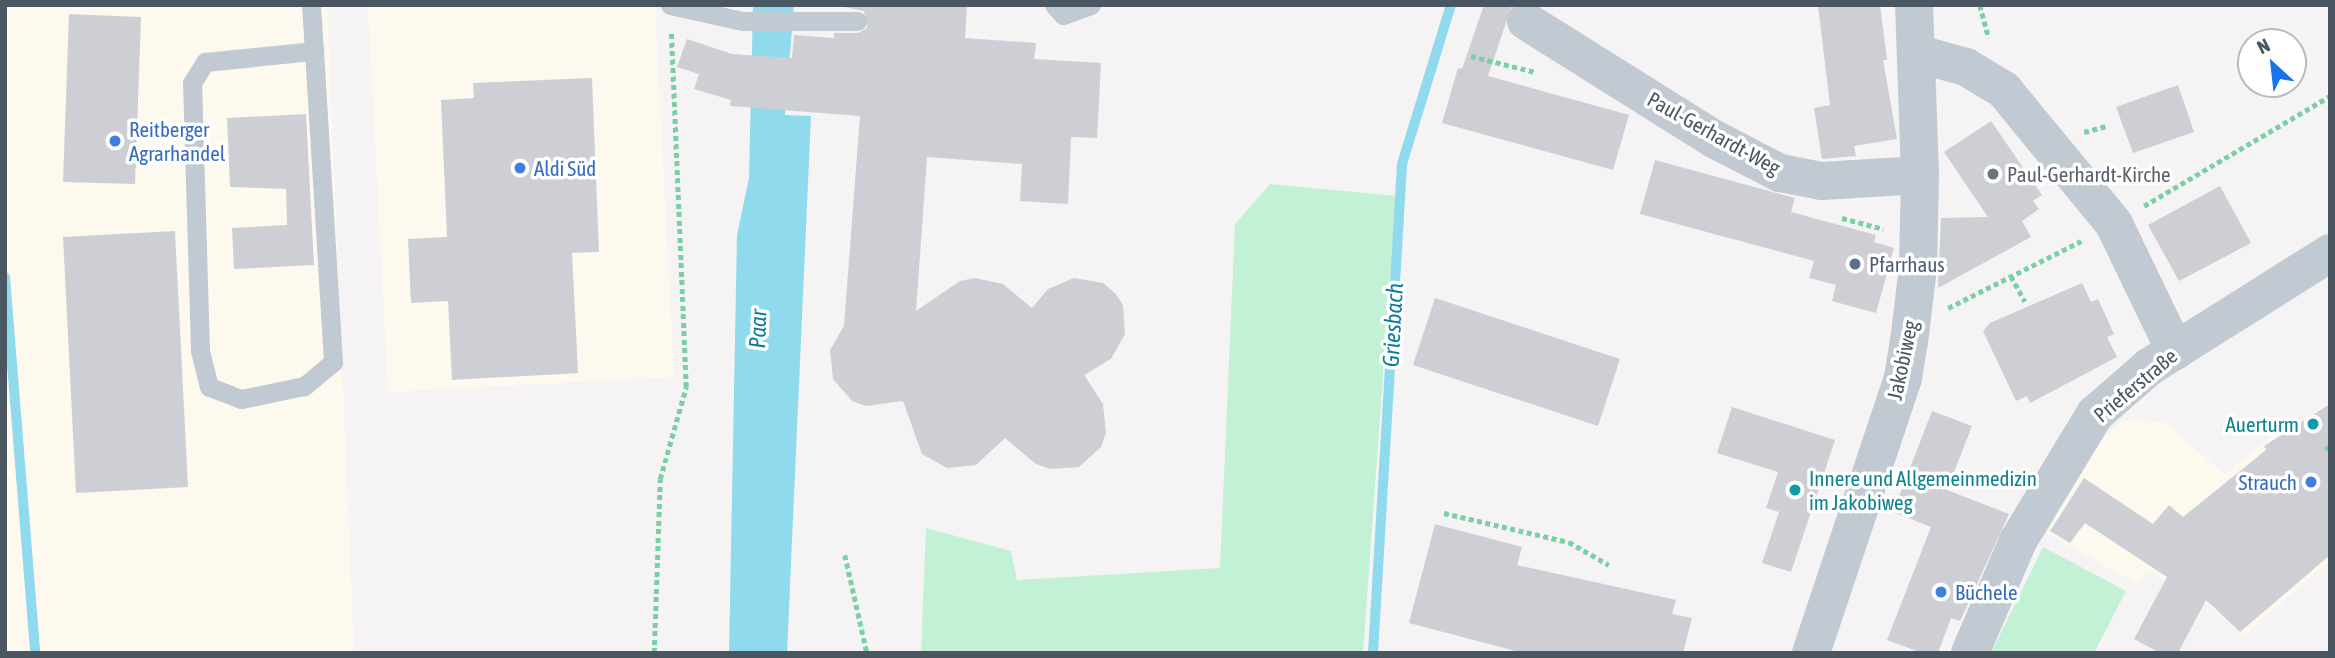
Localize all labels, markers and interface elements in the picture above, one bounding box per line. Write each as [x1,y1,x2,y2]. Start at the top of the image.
north arrow [2237,28,2307,98]
text: N [2253,34,2273,58]
street label: Paul-Gerhardt-Weg [1643,86,1785,180]
place label: Reitberger Agrarhandel [129,116,225,166]
marker: Reitberger Agrarhandel [107,133,123,149]
place label: Aldi Süd [534,155,596,181]
marker: Aldi Süd [512,160,528,176]
place label: Paul-Gerhardt-Kirche [2007,161,2171,187]
marker: Paul-Gerhardt-Kirche [1985,166,2001,182]
place label: Pfarrhaus [1869,251,1945,277]
marker: Pfarrhaus [1847,256,1863,272]
water label: Griesbach [1377,282,1409,368]
water label: Paar [744,309,772,349]
street label: Jakobiweg [1881,318,1923,402]
street label: Prieferstraße [2088,343,2182,427]
place label: Auerturm [2226,411,2299,437]
marker: Auerturm [2305,416,2321,432]
place label: Innere und Allgemeinmedizin im Jakobiweg [1809,465,2037,515]
place label: Strauch [2238,469,2297,495]
marker: Strauch [2303,474,2319,490]
marker: Innere und Allgemeinmedizin im Jakobiweg [1787,482,1803,498]
place label: Büchele [1955,579,2017,605]
marker: Büchele [1933,584,1949,600]

